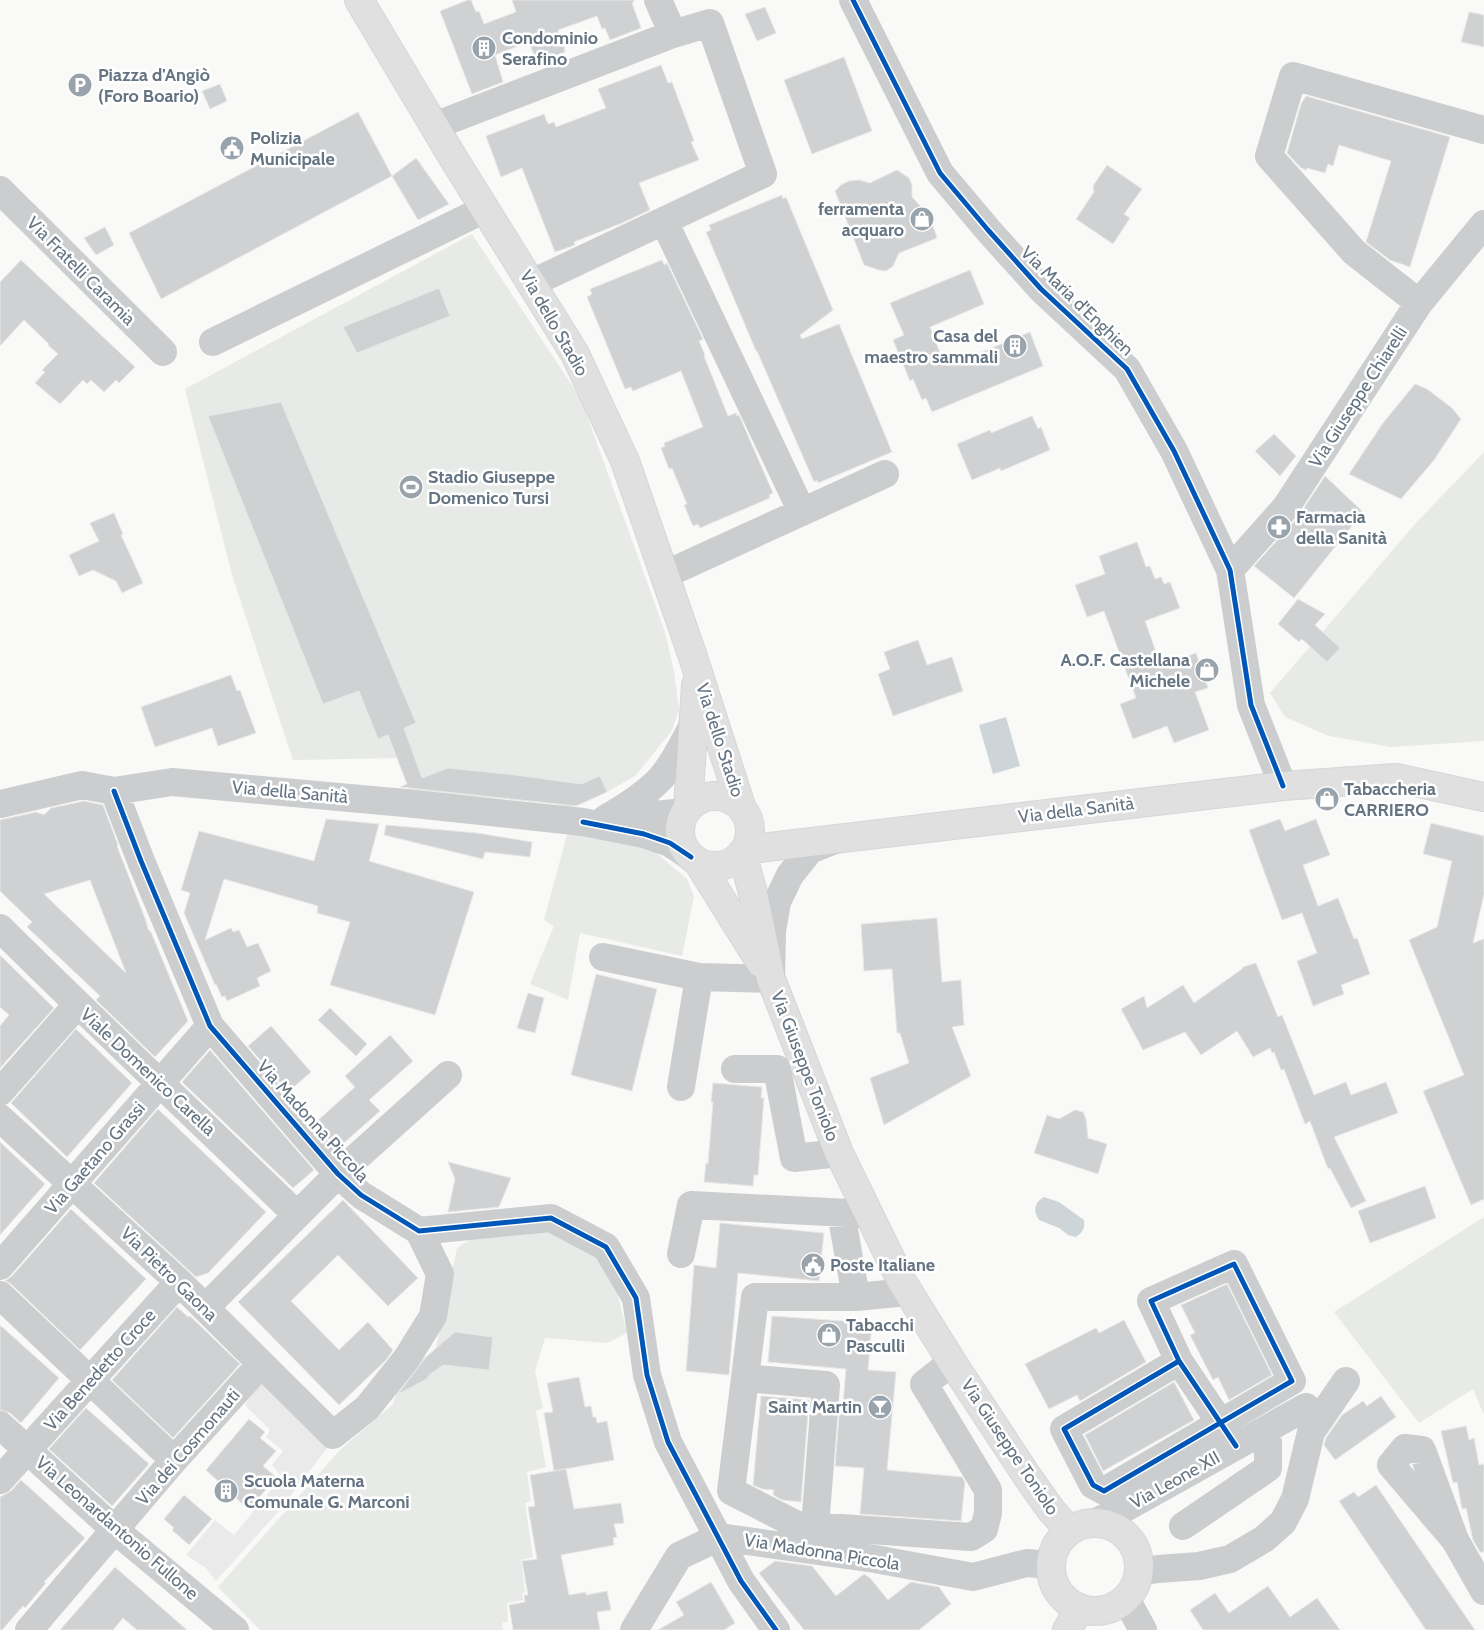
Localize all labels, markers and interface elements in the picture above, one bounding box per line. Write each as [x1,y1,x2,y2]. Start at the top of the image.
place label: Condominio Serafino [502,27,598,70]
building icon: Condominio Serafino [471,35,497,61]
place label: Piazza d'Angiò (Foro Boario) [98,64,210,107]
parking icon: Piazza d'Angiò (Foro Boario) [67,72,93,98]
place label: Polizia Municipale [250,127,335,170]
public building icon: Polizia Municipale [219,135,245,161]
place label: ferramenta acquaro [818,198,904,241]
shop icon: ferramenta acquaro [909,206,935,232]
street label: Via Fratelli Caramia [22,212,140,330]
street label: Via Maria d'Enghien [1016,242,1138,360]
street label: Via dello Stadio [515,266,593,380]
street label: Via Giuseppe Chiarelli [1304,322,1412,472]
place label: Casa del maestro sammali [864,325,998,368]
building icon: Casa del maestro sammali [1002,333,1028,359]
place label: Stadio Giuseppe Domenico Tursi [428,466,555,509]
sports icon: Stadio Giuseppe Domenico Tursi [398,474,424,500]
place label: Farmacia della Sanità [1296,506,1387,549]
pharmacy icon: Farmacia della Sanità [1266,514,1292,540]
place label: A.O.F. Castellana Michele [1060,649,1190,692]
shop icon: A.O.F. Castellana Michele [1194,657,1220,683]
street label: Via dello Stadio [691,680,749,800]
street label: Via della Sanità [231,776,349,808]
place label: Tabaccheria CARRIERO [1344,778,1436,821]
shop icon: Tabaccheria CARRIERO [1314,786,1340,812]
street label: Via della Sanità [1017,792,1135,828]
street label: Via Giuseppe Toniolo [766,988,844,1144]
street label: Viale Domenico Carella [76,1004,220,1141]
street label: Via Madonna Piccola [252,1055,374,1187]
street label: Via Gaetano Grassi [40,1097,150,1219]
street label: Via Pietro Gaona [116,1222,222,1326]
public building icon: Poste Italiane [800,1252,826,1278]
place label: Poste Italiane [830,1254,935,1276]
street label: Via Benedetto Croce [40,1305,160,1435]
place label: Tabacchi Pasculli [846,1314,914,1357]
shop icon: Tabacchi Pasculli [816,1322,842,1348]
street label: Via Giuseppe Toniolo [956,1375,1064,1519]
street label: Via dei Cosmonauti [131,1384,245,1510]
bar icon: Saint Martin [867,1394,893,1420]
place label: Saint Martin [768,1396,862,1418]
street label: Via Leone XII [1126,1446,1224,1514]
street label: Via Leonardantonio Fullone [31,1451,203,1605]
place label: Scuola Materna Comunale G. Marconi [244,1470,410,1513]
building icon: Scuola Materna Comunale G. Marconi [213,1478,239,1504]
street label: Via Madonna Piccola [743,1529,902,1575]

